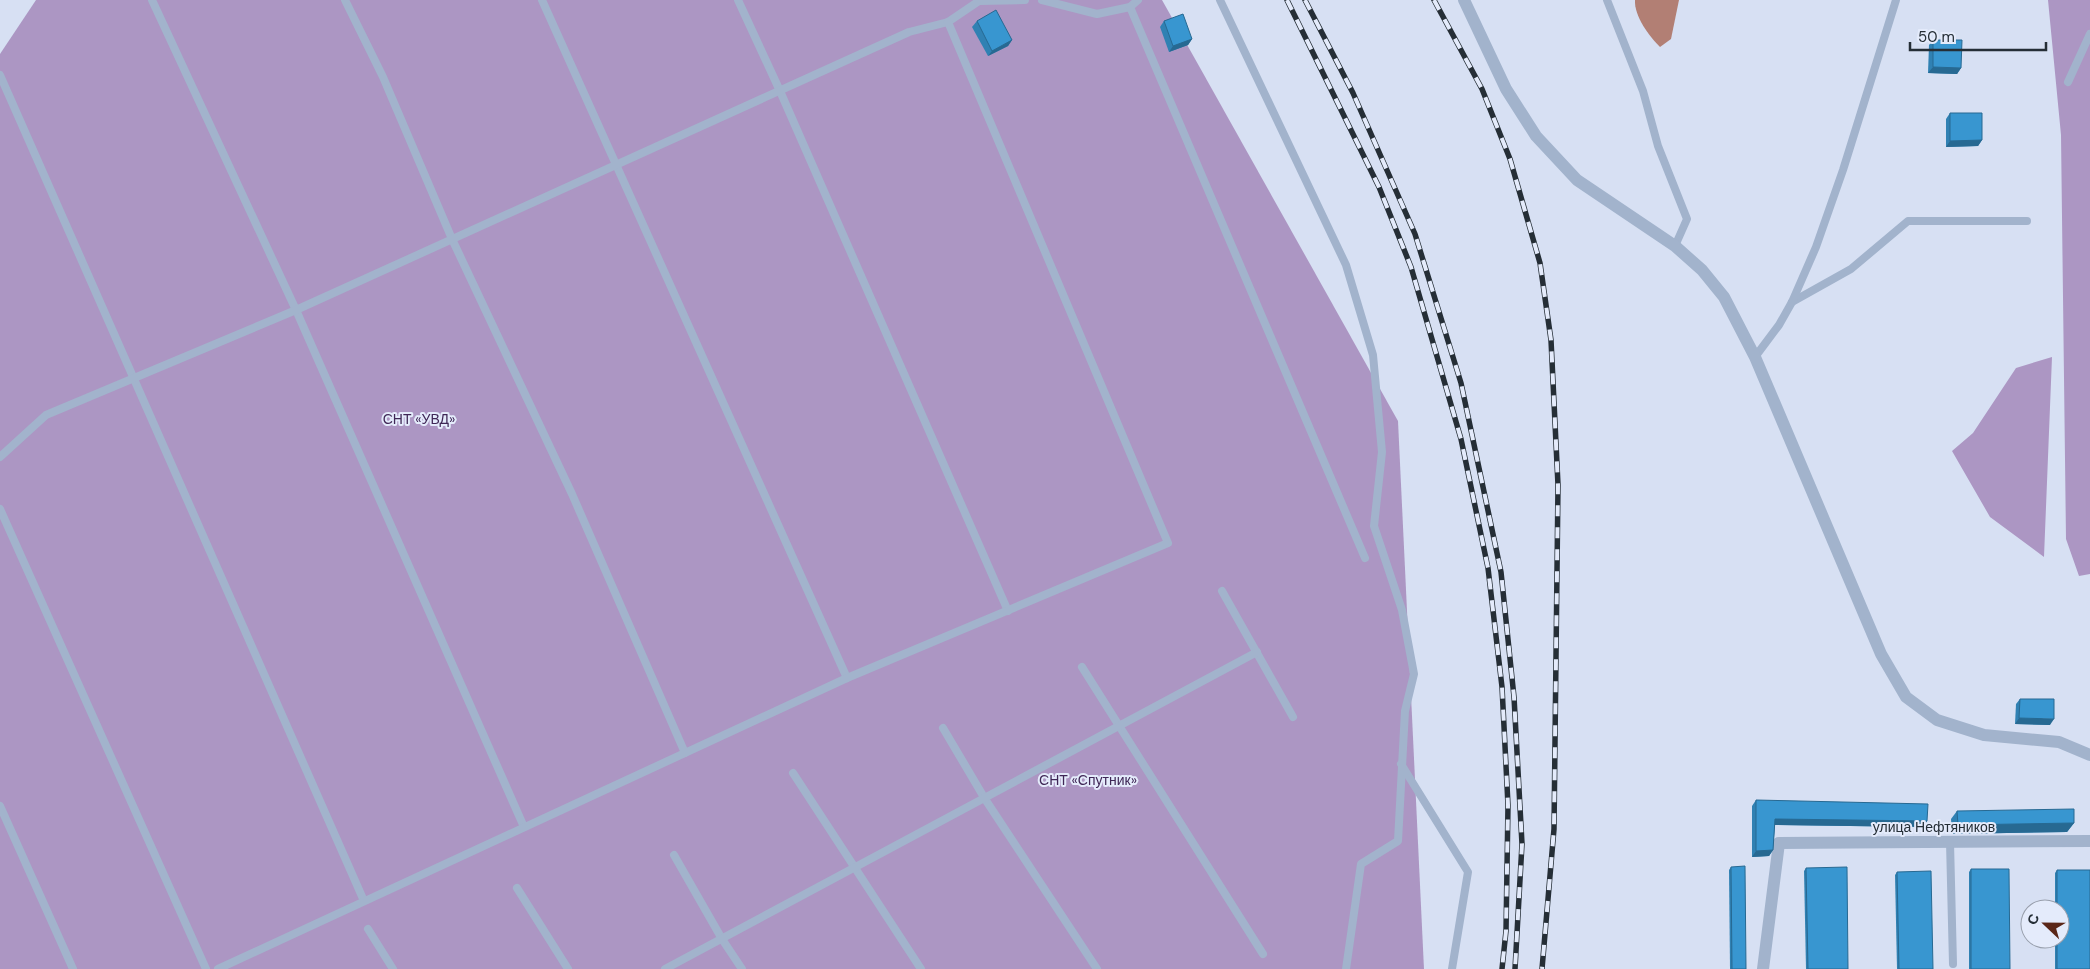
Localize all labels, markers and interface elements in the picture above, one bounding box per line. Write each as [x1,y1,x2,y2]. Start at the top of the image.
scale bar [1910,20,2046,52]
text: 50 m [1918,27,1955,47]
park label: СНТ «УВД» [383,410,455,428]
park label: СНТ «Спутник» [1039,771,1137,789]
street label: улица Нефтяников [1873,818,1995,836]
north arrow [2020,899,2070,949]
text: С [2023,911,2043,927]

